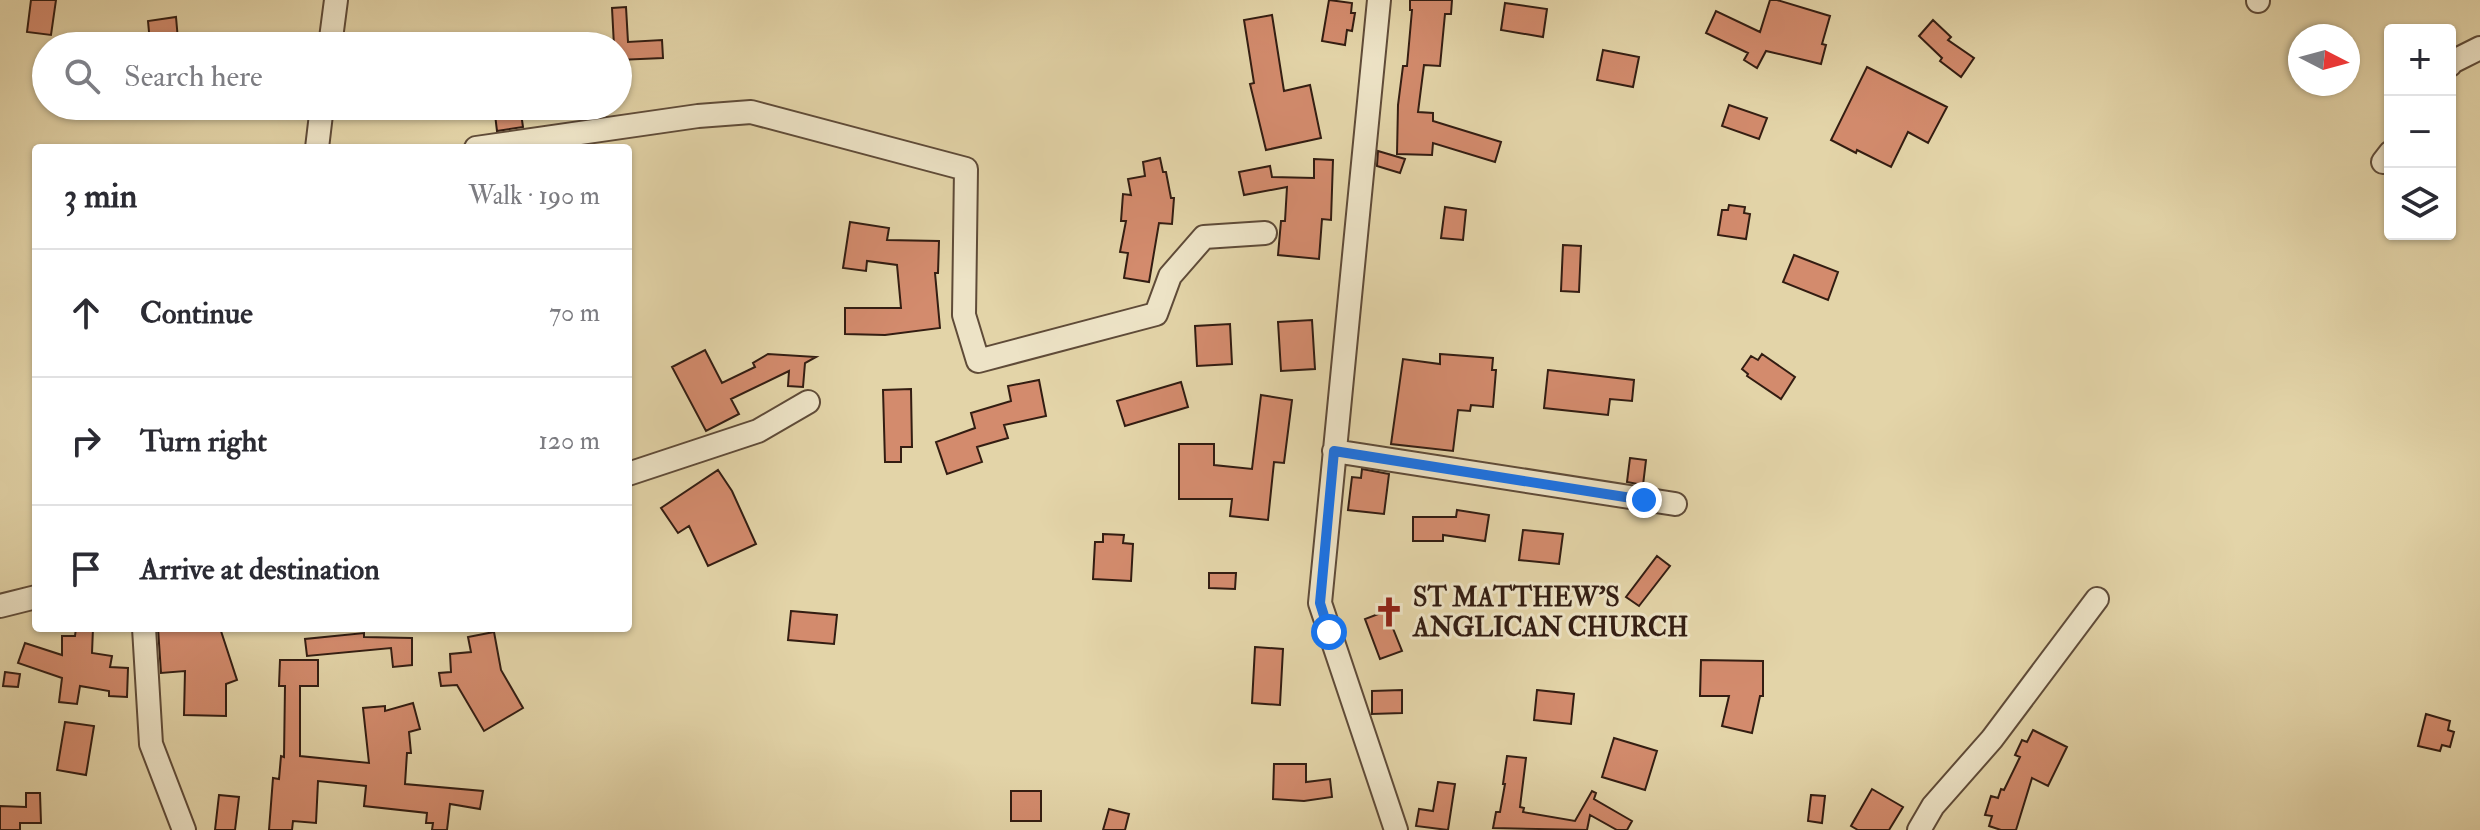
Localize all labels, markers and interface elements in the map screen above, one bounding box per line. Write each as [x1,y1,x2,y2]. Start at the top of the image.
north arrow [2288,24,2360,96]
map controls [2384,24,2456,240]
button: + [2384,24,2456,96]
search box [32,32,632,120]
icon: search [60,54,104,98]
text: Search here [124,58,263,95]
button: − [2384,96,2456,168]
button: layers [2384,168,2456,240]
text: 3 min [64,175,137,218]
text: Walk · 190 m [469,180,600,212]
icon: ahead [64,291,108,335]
text: Continue [140,295,253,332]
text: 70 m [549,297,600,329]
icon: right [64,419,108,463]
text: Turn right [140,423,267,460]
text: 120 m [539,425,600,457]
route end [1626,482,1662,518]
icon: arrive [64,547,108,591]
text: Arrive at destination [140,551,380,588]
place label: ST MATTHEW'S ANGLICAN CHURCH [1412,582,1688,644]
church icon: ST MATTHEW'S ANGLICAN CHURCH [1372,595,1406,629]
route start [1311,614,1347,650]

